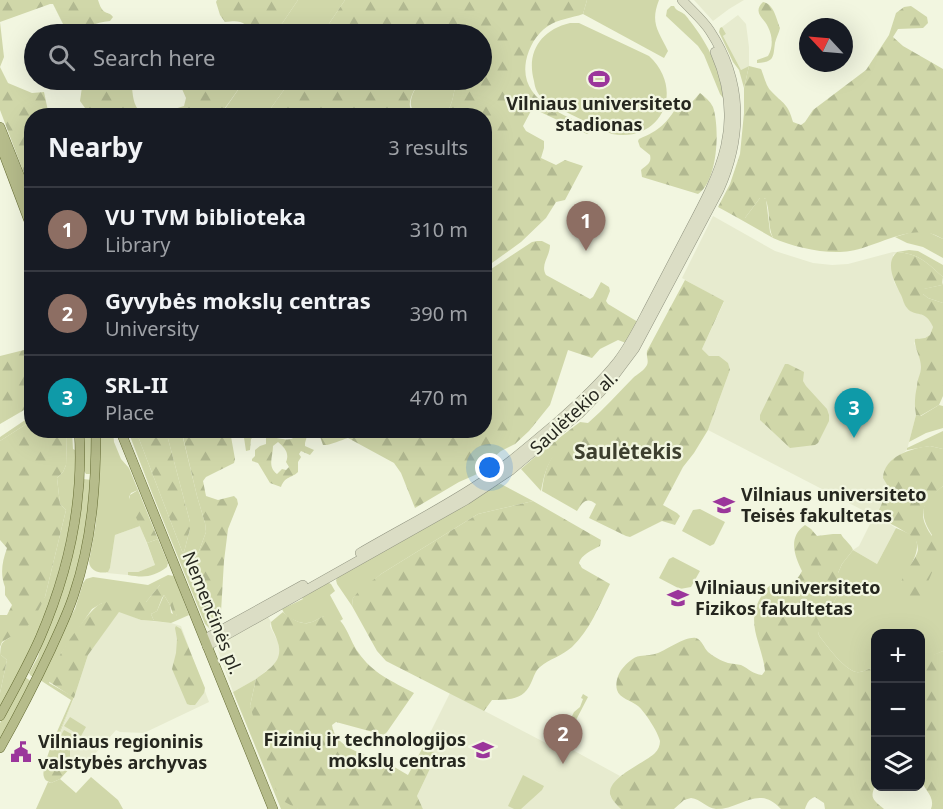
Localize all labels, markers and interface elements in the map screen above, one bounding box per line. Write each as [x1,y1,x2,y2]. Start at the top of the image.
north arrow [799,18,853,72]
search box [24,24,492,90]
icon: search [45,41,78,74]
text: Search here [93,42,215,72]
sports icon: Vilniaus universiteto stadionas [587,67,611,91]
place label: Vilniaus universiteto stadionas [506,91,692,136]
text: Nearby [48,129,143,165]
text: 3 results [388,134,468,161]
text: VU TVM biblioteka [105,201,306,231]
pin: 1 [566,202,606,251]
text: 1 [62,216,73,243]
text: 310 m [410,216,468,243]
text: Library [105,231,170,258]
text: Gyvybės mokslų centras [105,285,371,315]
text: 2 [62,300,73,327]
text: 390 m [410,300,468,327]
text: University [105,315,199,342]
street label: Saulėtekio al. [524,365,622,459]
text: SRL-II [105,369,168,399]
text: 3 [62,384,73,411]
text: 470 m [410,384,468,411]
pin: 3 [834,388,874,438]
text: Place [105,399,154,426]
district label: Saulėtekis [574,437,682,465]
your location [475,453,504,482]
place label: Vilniaus universiteto Teisės fakultetas [741,482,927,527]
school or university icon: Vilniaus universiteto Teisės fakultetas [712,493,736,517]
street label: Nemenčinės pl. [177,548,248,678]
place label: Vilniaus universiteto Fizikos fakultetas [695,575,881,620]
school or university icon: Vilniaus universiteto Fizikos fakultetas [666,586,690,610]
map controls [871,629,925,791]
button: + [871,629,925,683]
button: − [871,683,925,737]
pin: 2 [544,714,582,764]
place label: Fizinių ir technologijos mokslų centras [263,727,466,772]
place label: Vilniaus regioninis valstybės archyvas [38,729,207,774]
button: layers [871,737,925,791]
school or university icon: Fizinių ir technologijos mokslų centras [471,738,495,762]
public building icon: Vilniaus regioninis valstybės archyvas [9,740,33,764]

